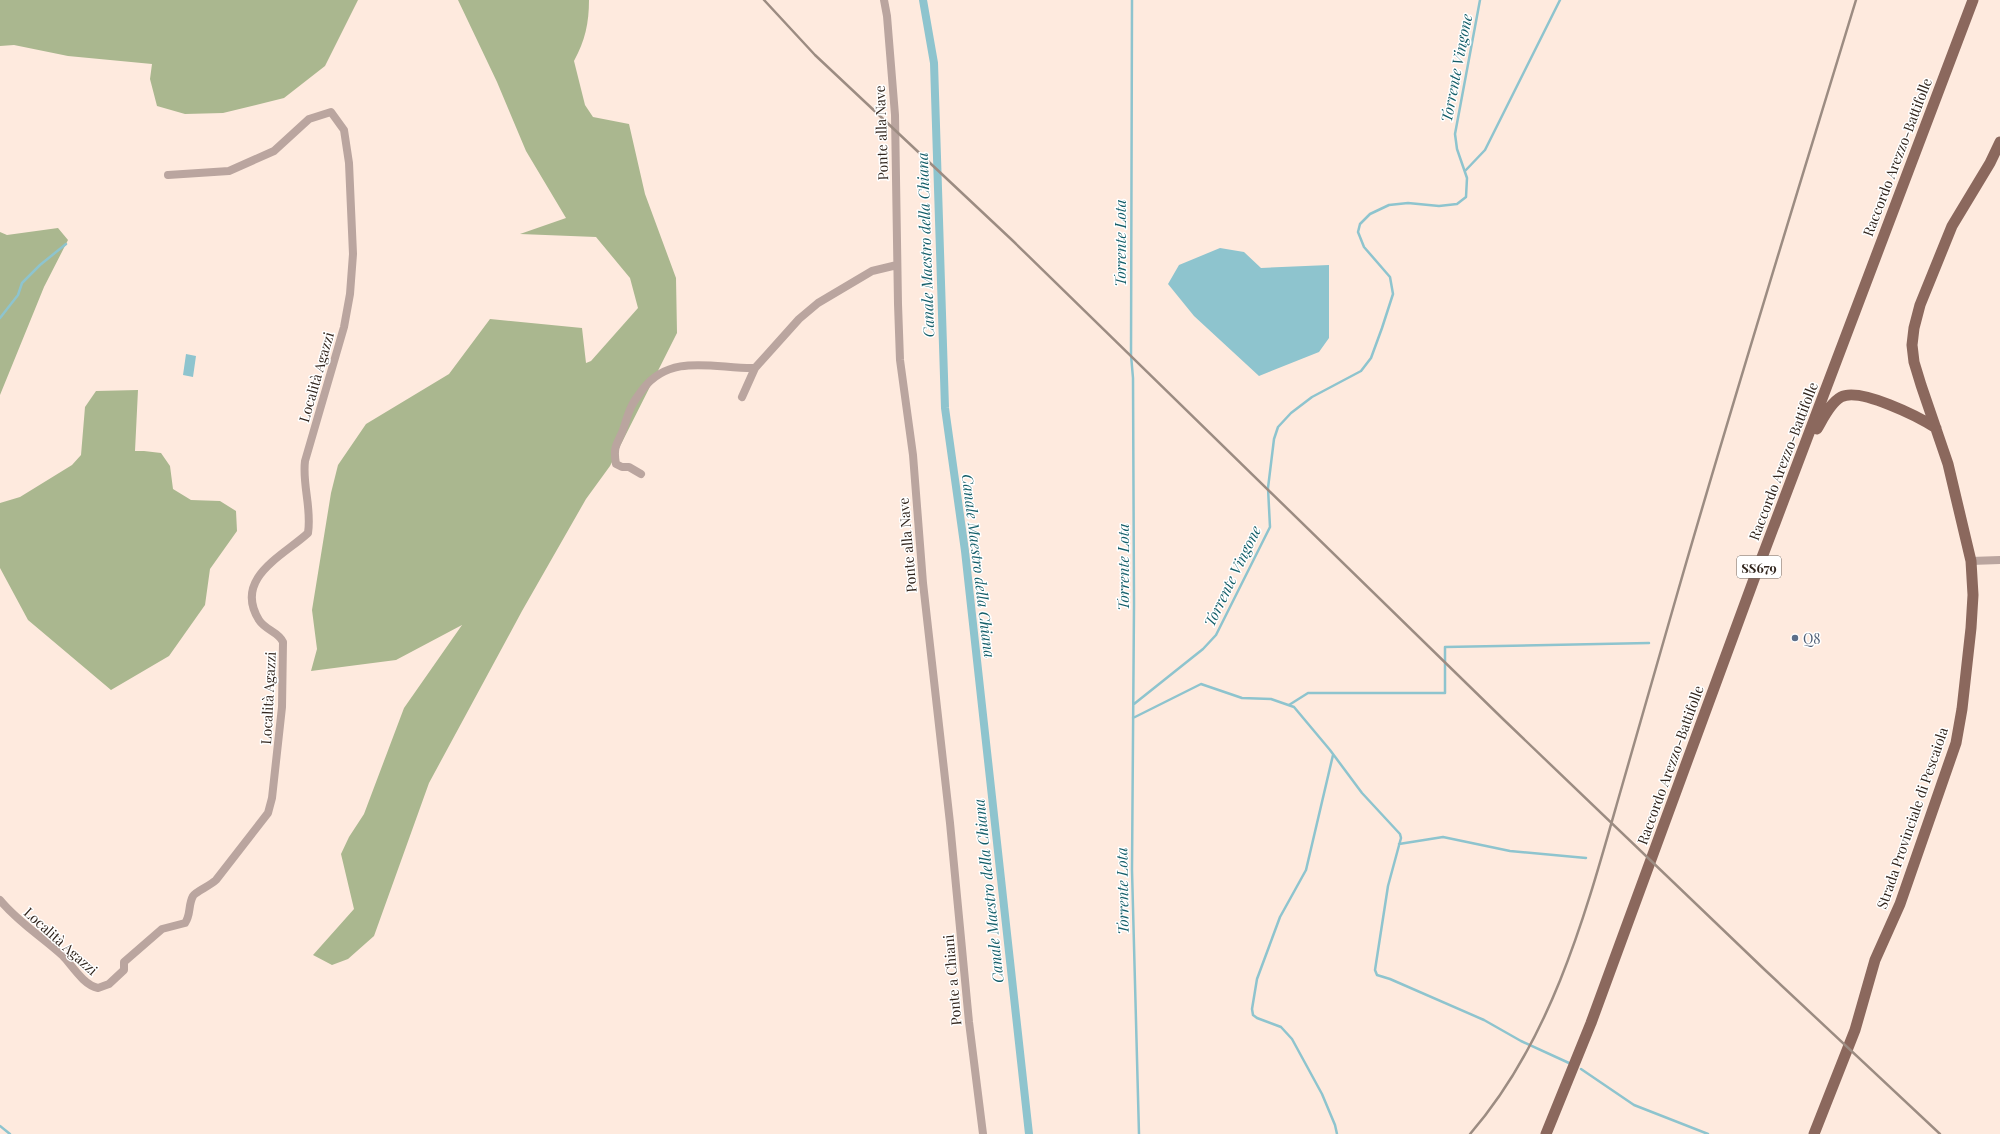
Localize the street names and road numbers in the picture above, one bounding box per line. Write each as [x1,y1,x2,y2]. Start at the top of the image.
street label: Raccordo Arezzo-Battifolle [1858,75,1936,239]
street label: Ponte alla Nave [870,85,892,181]
street label: Località Agazzi [294,330,338,424]
street label: Raccordo Arezzo-Battifolle [1744,379,1822,543]
street label: Ponte alla Nave [893,497,921,593]
road number: SS679 [1737,556,1781,578]
street label: Località Agazzi [256,651,280,745]
street label: Raccordo Arezzo-Battifolle [1632,683,1708,847]
street label: Strada Provinciale di Pescaiola [1872,725,1952,911]
street label: Località Agazzi [20,903,102,979]
street label: Ponte a Chiani [939,934,965,1026]

